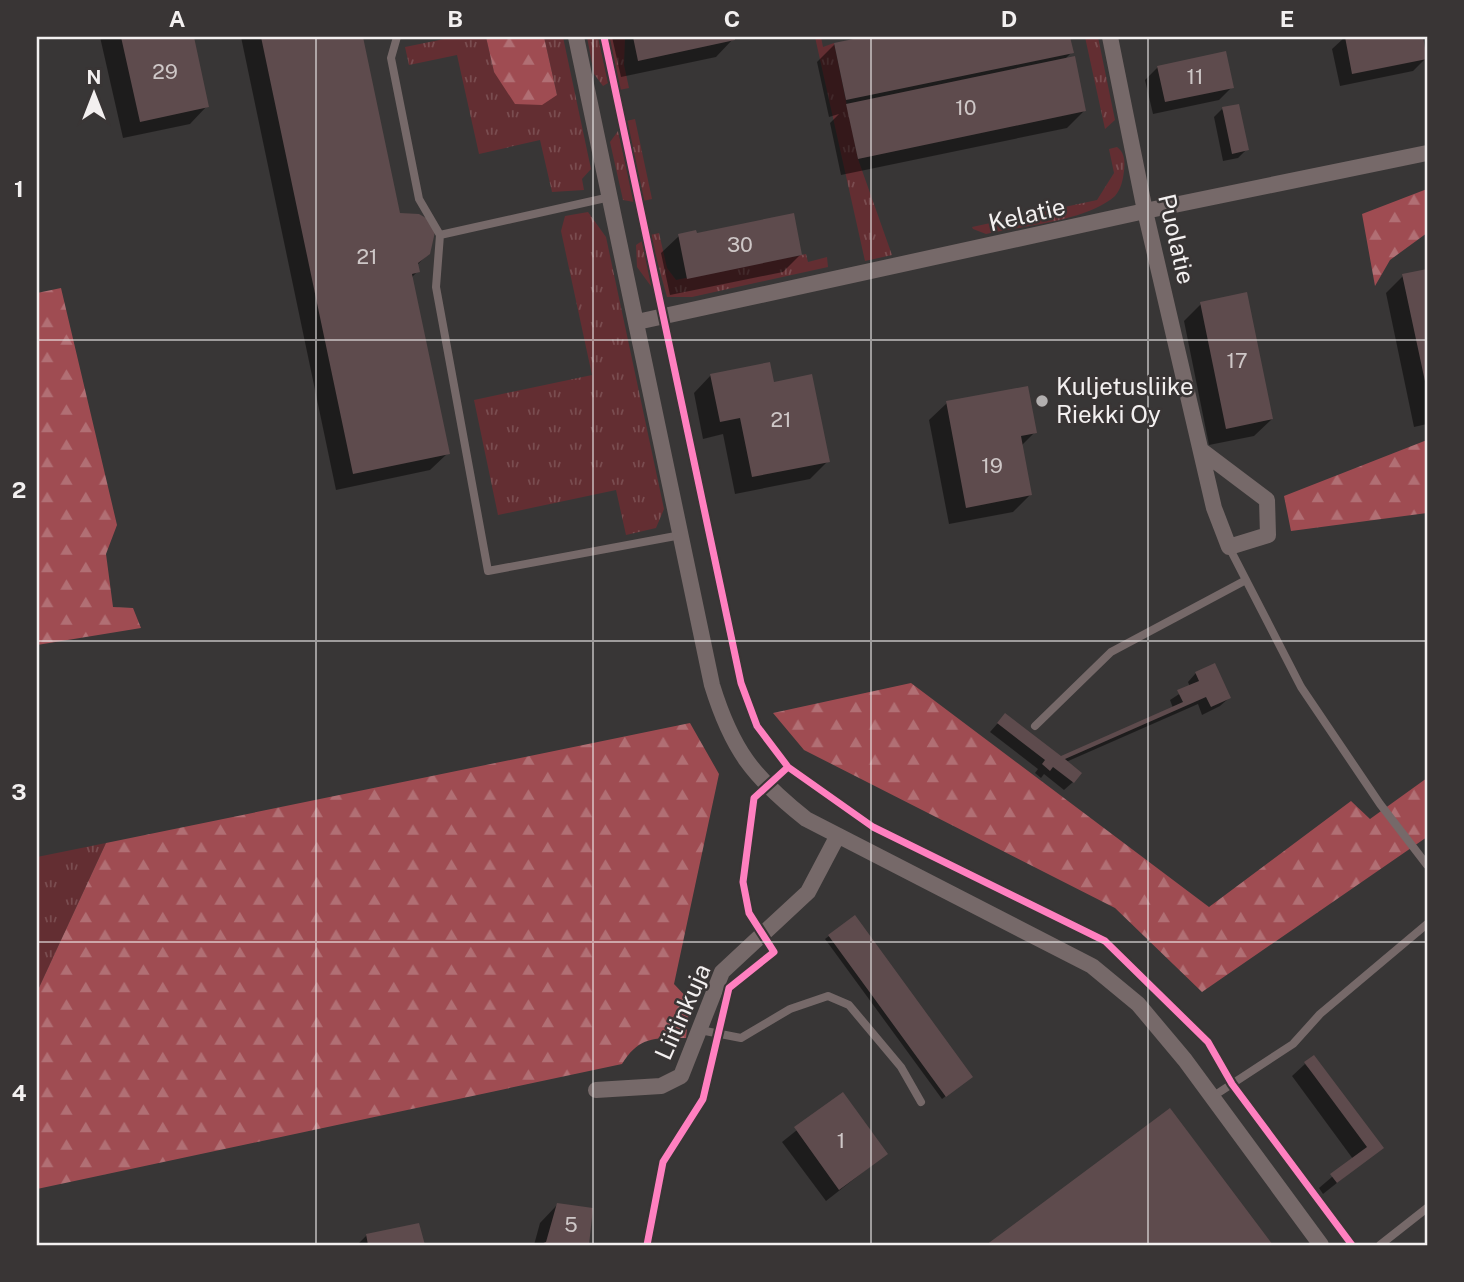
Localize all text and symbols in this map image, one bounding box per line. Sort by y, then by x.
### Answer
text: A [169,5,186,32]
text: B [447,5,463,32]
text: C [724,5,740,32]
text: D [1001,5,1017,32]
text: E [1280,5,1294,32]
house number: 29 [152,59,178,84]
north arrow [60,60,130,130]
house number: 11 [1186,64,1204,89]
text: N [87,66,101,88]
house number: 10 [955,95,977,120]
text: 1 [14,175,24,202]
street label: Puolatie [1153,191,1201,286]
street label: Kelatie [986,192,1068,236]
house number: 30 [727,232,753,257]
house number: 21 [356,244,378,269]
house number: 17 [1226,348,1248,373]
place label: Kuljetusliike Riekki Oy [1056,372,1194,428]
marker: Kuljetusliike Riekki Oy [1034,393,1050,409]
house number: 21 [770,407,792,432]
house number: 19 [981,453,1003,478]
text: 2 [12,476,26,503]
text: 3 [11,778,27,805]
street label: Liitinkuja [649,959,716,1064]
text: 4 [11,1079,27,1106]
house number: 1 [837,1128,845,1153]
house number: 5 [564,1212,578,1237]

